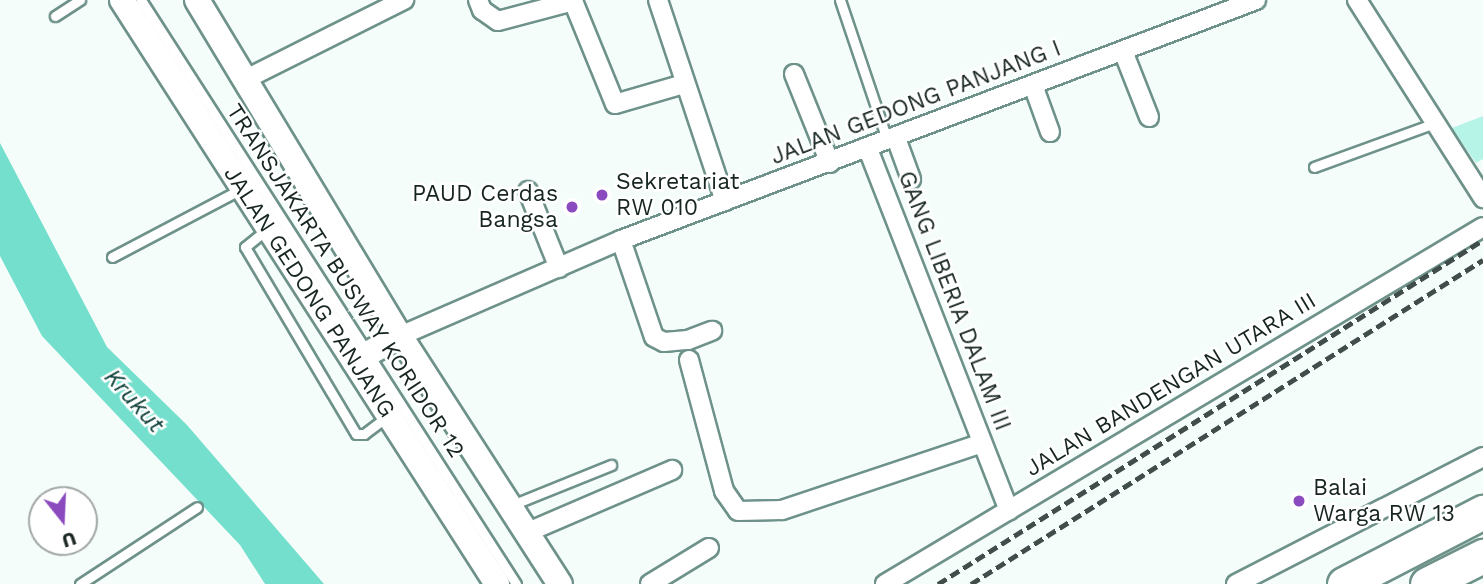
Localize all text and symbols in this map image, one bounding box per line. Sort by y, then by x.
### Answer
street label: JALAN GEDONG PANJANG I [767,35,1065,171]
street label: TRANSJAKARTA BUSWAY KORIDOR 12 [219,98,471,464]
street label: JALAN GEDONG PANJANG [217,161,401,423]
street label: GANG LIBERIA DALAM III [892,167,1016,435]
place label: Sekretariat RW 010 [616,168,739,222]
place label: PAUD Cerdas Bangsa [412,180,558,234]
marker: Sekretariat RW 010 [594,187,610,203]
marker: PAUD Cerdas Bangsa [564,199,580,215]
street label: JALAN BANDENGAN UTARA III [1020,287,1322,483]
water label: Krukut [98,363,170,439]
place label: Balai Warga RW 13 [1313,474,1457,528]
north arrow [28,486,98,556]
marker: Balai Warga RW 13 [1291,493,1307,509]
text: U [59,527,79,553]

